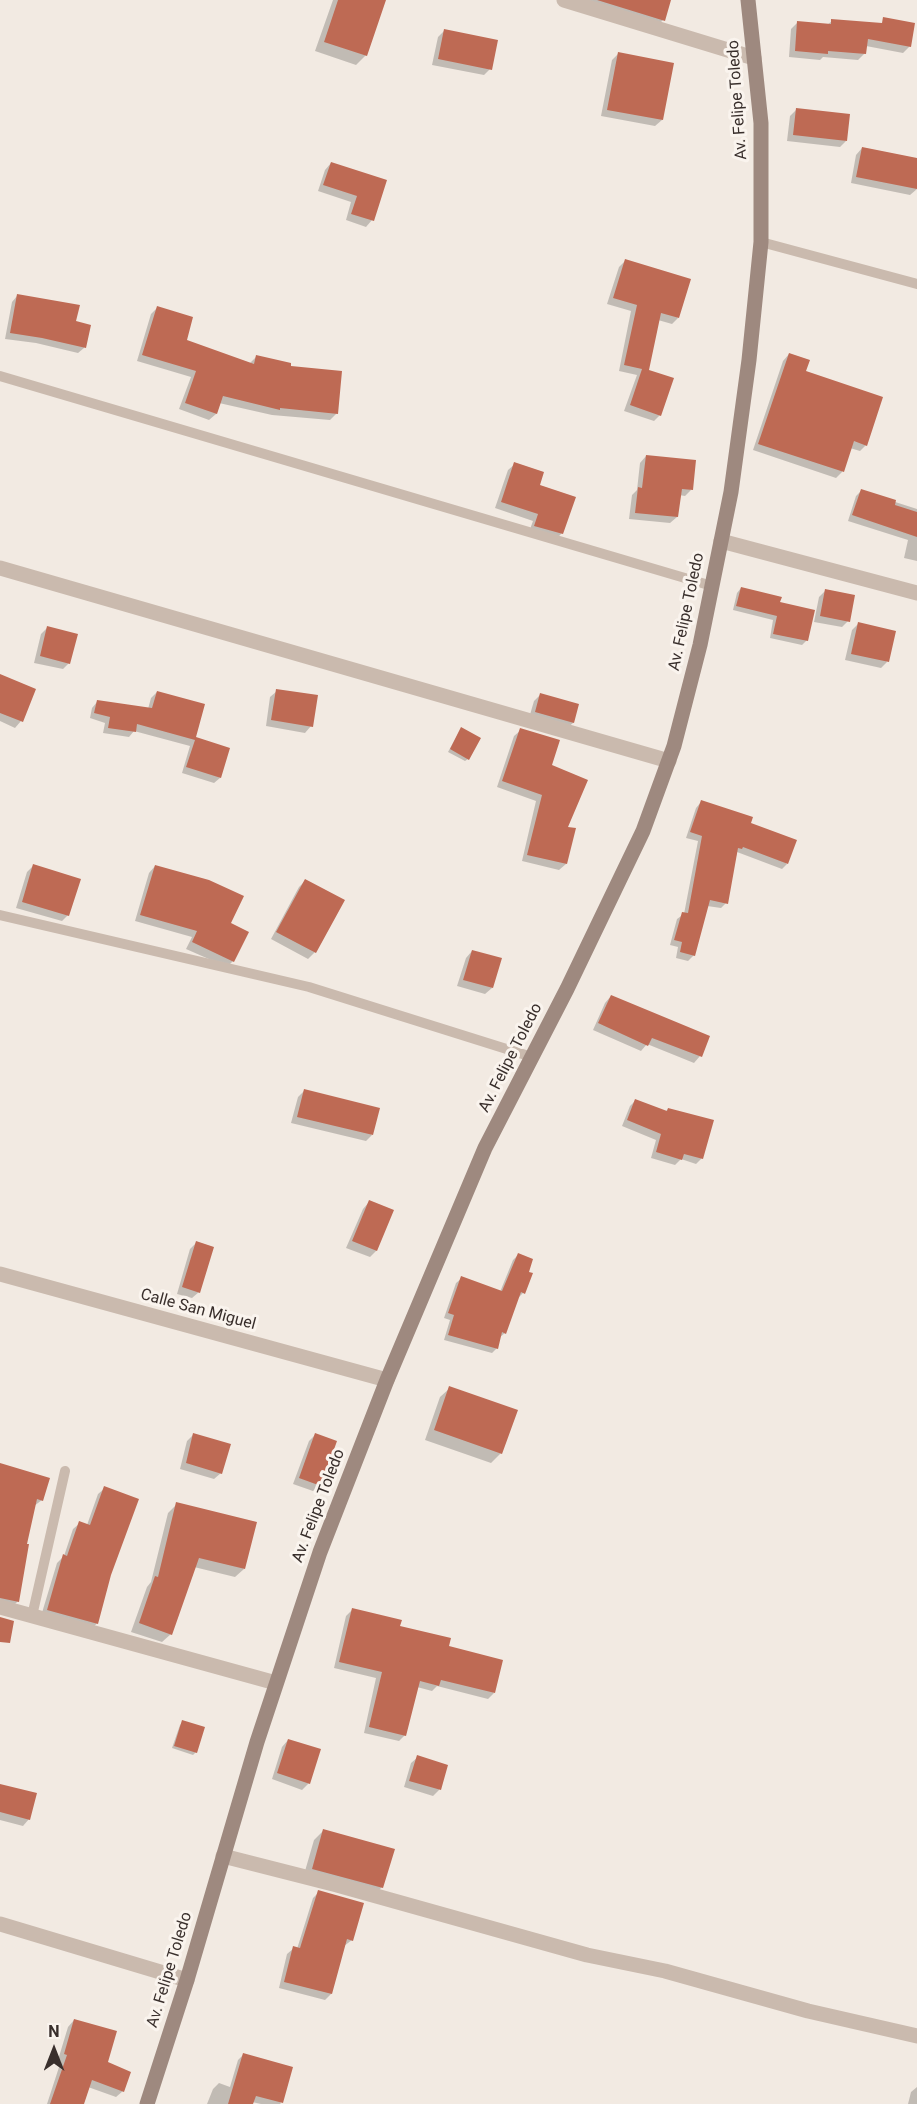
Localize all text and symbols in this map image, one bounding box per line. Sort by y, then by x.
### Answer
street label: Av. Felipe Toledo [724,39,752,161]
street label: Av. Felipe Toledo [665,551,709,673]
street label: Av. Felipe Toledo [475,1000,547,1116]
street label: Calle San Miguel [138,1285,258,1335]
street label: Av. Felipe Toledo [289,1447,349,1565]
street label: Av. Felipe Toledo [143,1910,197,2030]
north arrow [24,2020,84,2080]
text: N [48,2022,60,2041]

